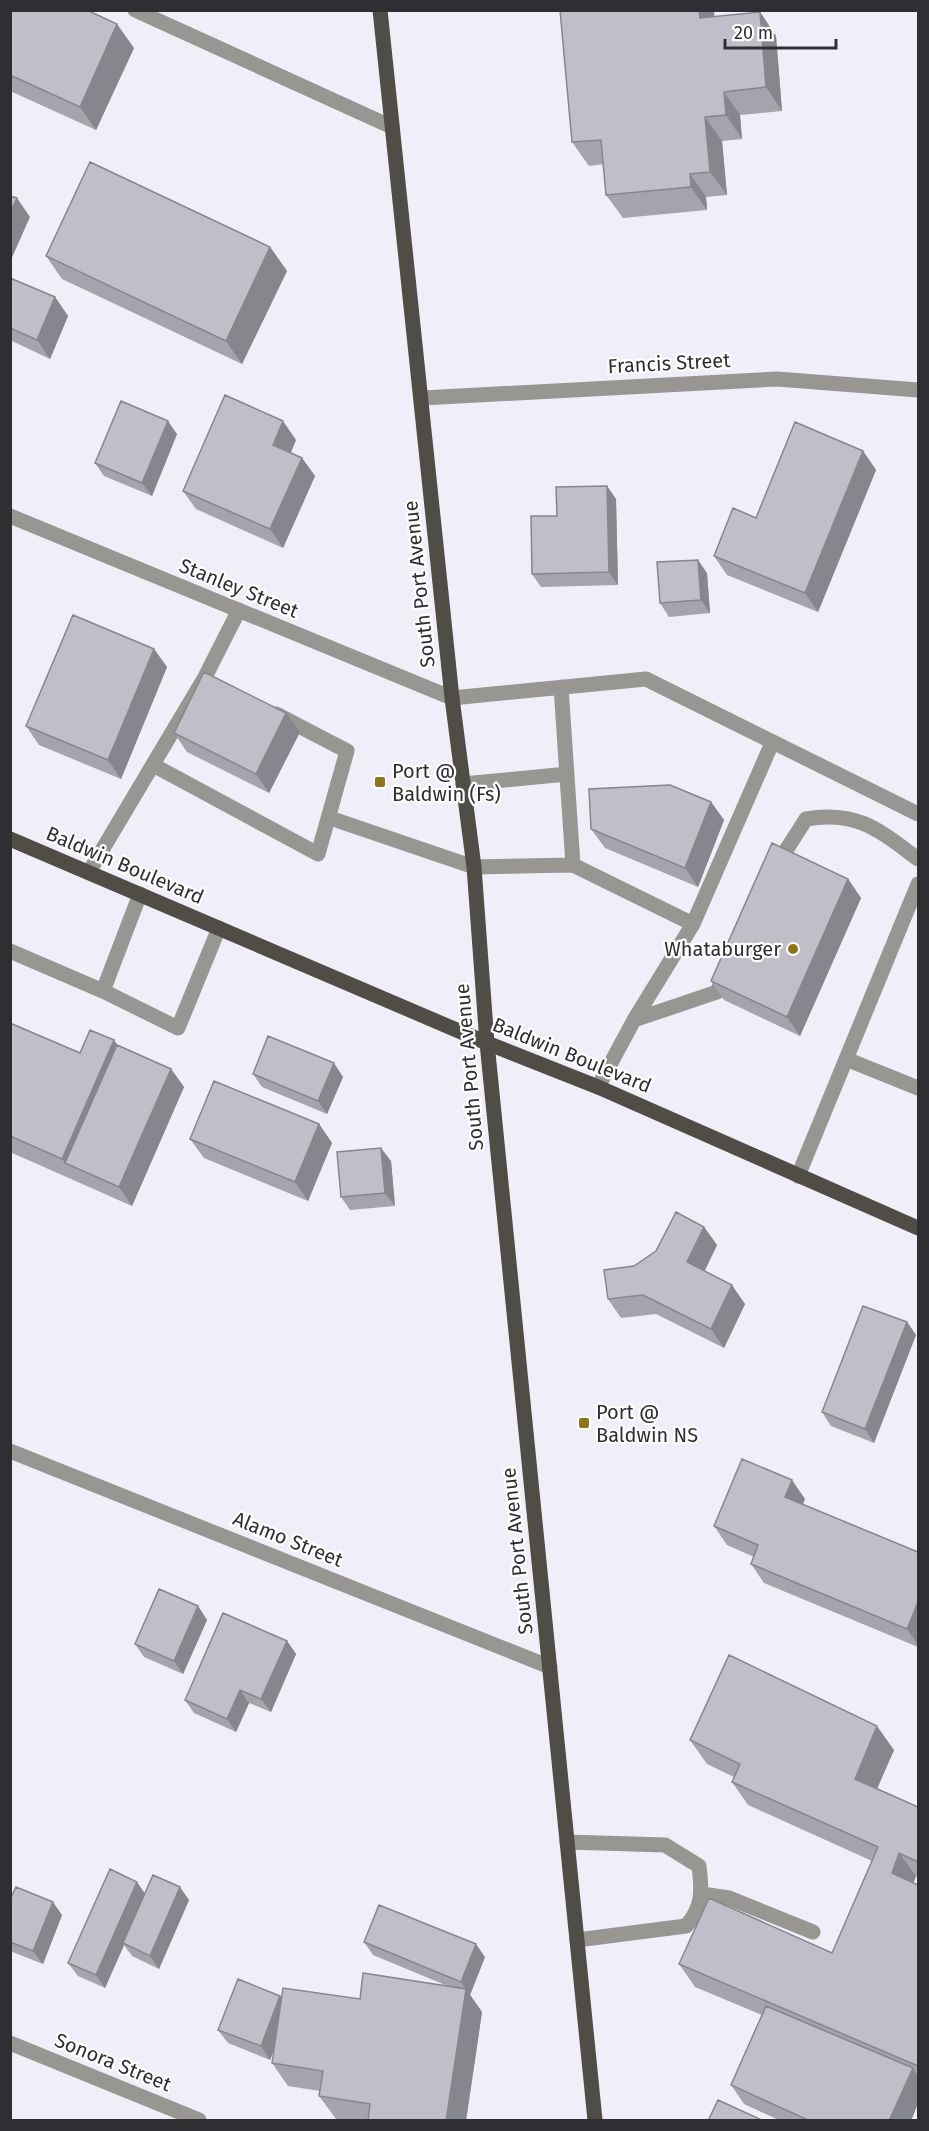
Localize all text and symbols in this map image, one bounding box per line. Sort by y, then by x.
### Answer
scale bar [725,12,836,50]
text: 20 m [734,22,773,44]
street label: Francis Street [607,348,732,378]
street label: South Port Avenue [398,499,440,669]
street label: Stanley Street [176,553,303,623]
place label: Port @ Baldwin (Fs) [392,759,501,806]
marker: Port @ Baldwin (Fs) [373,775,387,789]
street label: Baldwin Boulevard [42,821,208,909]
place label: Whataburger [664,937,781,961]
marker: Whataburger [786,942,800,956]
street label: South Port Avenue [450,982,488,1152]
street label: Baldwin Boulevard [489,1012,655,1098]
place label: Port @ Baldwin NS [596,1400,698,1447]
marker: Port @ Baldwin NS [577,1416,591,1430]
street label: South Port Avenue [496,1466,538,1636]
street label: Alamo Street [230,1506,347,1572]
street label: Sonora Street [51,2028,175,2097]

